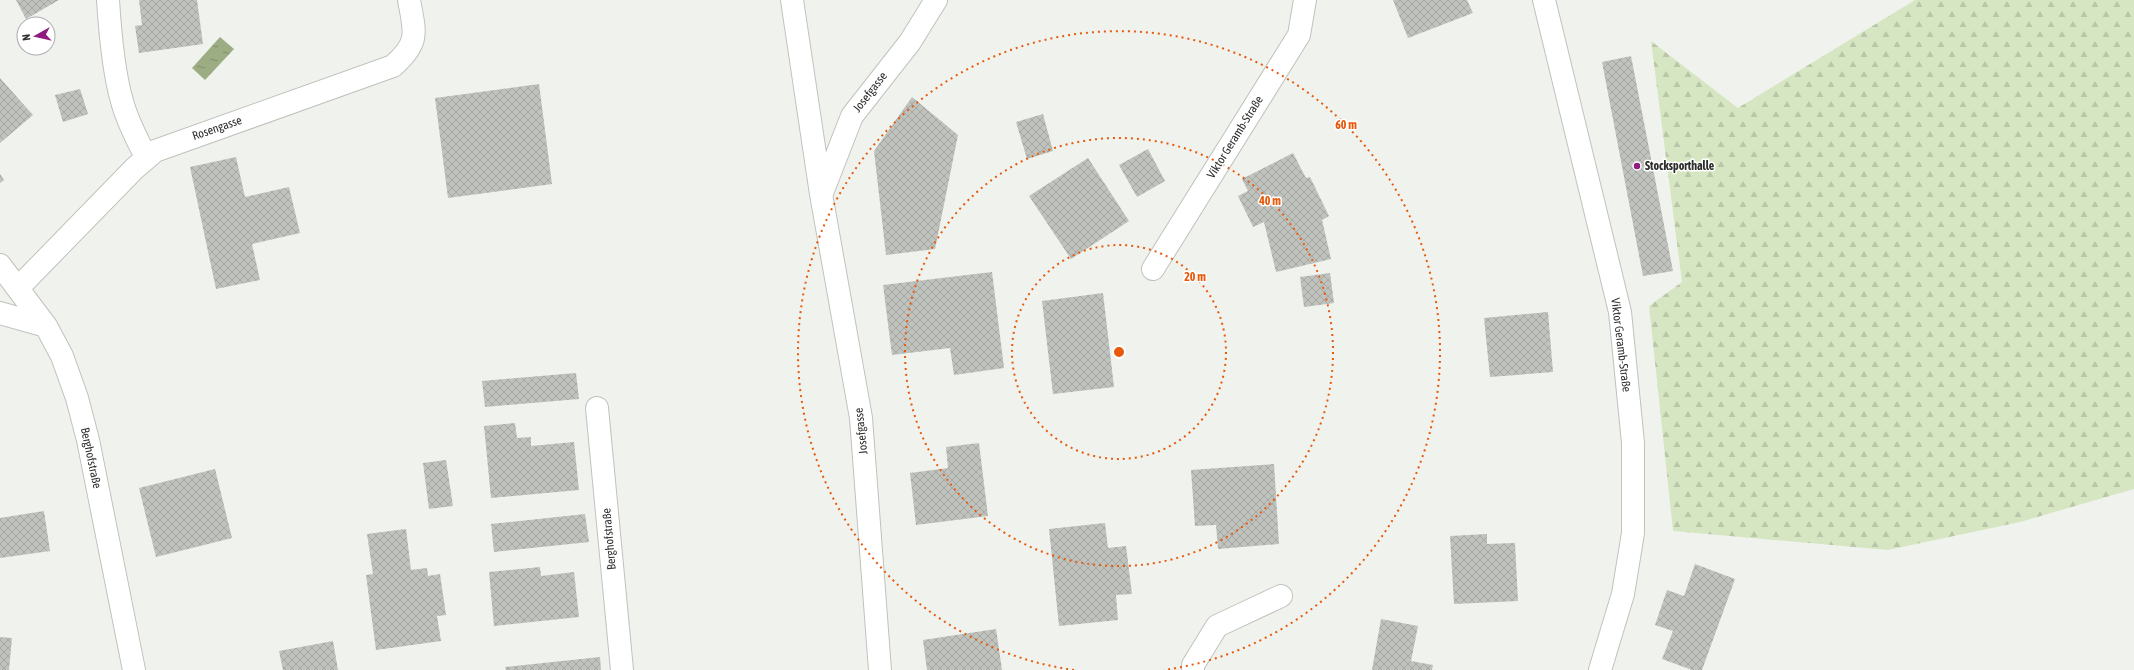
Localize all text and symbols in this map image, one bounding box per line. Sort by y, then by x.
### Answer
north arrow [16,16,56,56]
text: N [20,33,32,41]
street label: Josefgasse [850,69,890,115]
street label: Viktor Geramb-Straße [1204,93,1266,181]
street label: Rosengasse [190,113,244,143]
text: 60 m [1335,118,1357,132]
place label: Stocksporthalle [1645,159,1715,173]
marker: Stocksporthalle [1632,161,1642,171]
text: 40 m [1258,194,1281,208]
text: 20 m [1184,270,1206,284]
street label: Viktor Geramb-Straße [1608,297,1634,393]
centre of rings [1112,345,1126,359]
street label: Josefgasse [852,407,870,455]
street label: Berghofstraße [78,426,104,490]
street label: Berghofstraße [599,508,619,570]

